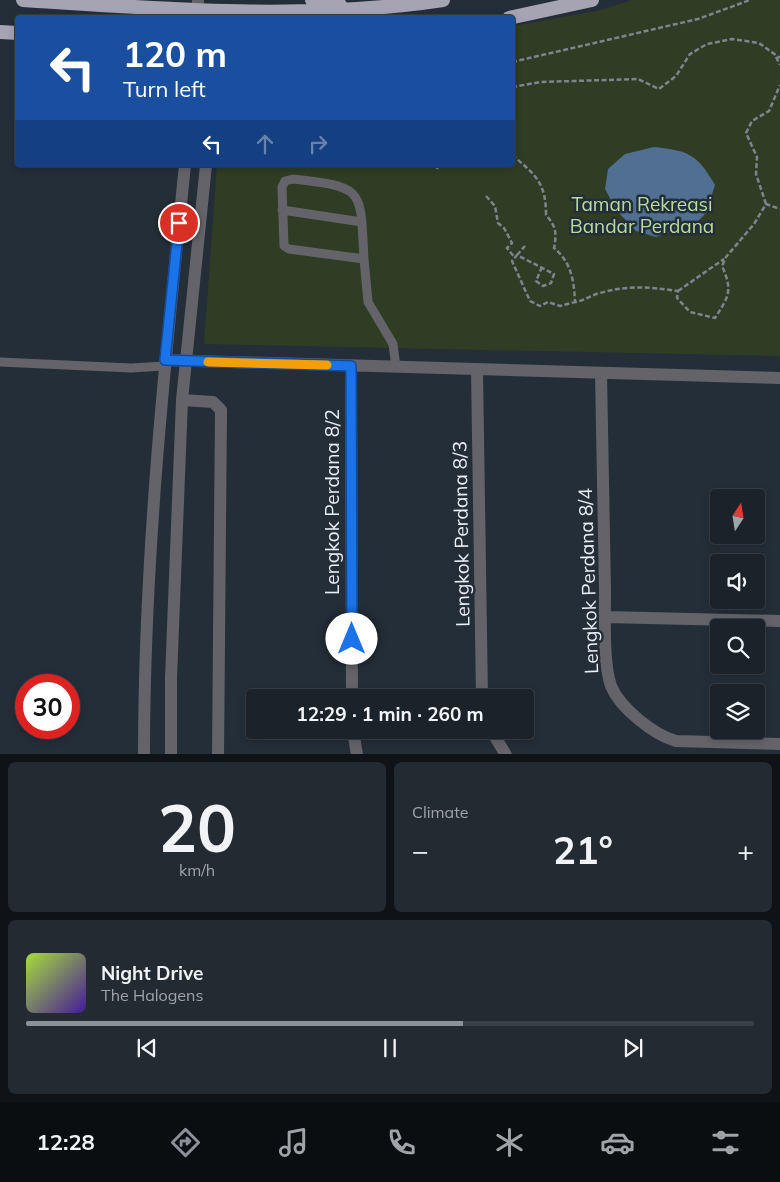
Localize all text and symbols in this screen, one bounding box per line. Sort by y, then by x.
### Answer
text: 120 m [123,32,227,76]
icon: left [40,35,105,100]
text: Turn left [123,75,206,103]
icon: left [198,130,226,158]
icon: ahead [251,130,279,158]
icon: right [304,130,332,158]
park label: Taman Rekreasi Bandar Perdana [570,192,714,238]
pin [158,202,200,244]
icon: arrive [165,209,193,237]
street label: Lengkok Perdana 8/2 [320,409,344,595]
street label: Lengkok Perdana 8/3 [447,441,475,627]
street label: Lengkok Perdana 8/4 [573,488,603,674]
north arrow [710,489,765,544]
map controls [710,489,765,739]
button: sound [710,554,765,609]
position arrow [325,612,377,664]
button: search [710,619,765,674]
speed limit sign: 30 [15,674,80,739]
button: layers [710,684,765,739]
text: 12:29 · 1 min · 260 m [296,702,484,726]
text: 20 [158,787,236,868]
text: Climate [412,802,468,822]
text: 21° [553,826,613,874]
text: − [412,833,429,868]
text: + [737,833,754,868]
text: km/h [179,860,215,880]
text: Night Drive [101,961,203,985]
text: The Halogens [101,985,203,1005]
icon: previous [133,1034,161,1062]
icon: pause [376,1034,404,1062]
icon: next [619,1034,647,1062]
icon: directions [168,1125,203,1160]
icon: music [276,1125,311,1160]
icon: phone [384,1125,419,1160]
icon: climate [492,1125,527,1160]
icon: car [600,1125,635,1160]
icon: filters [708,1125,743,1160]
text: 12:28 [37,1128,95,1156]

